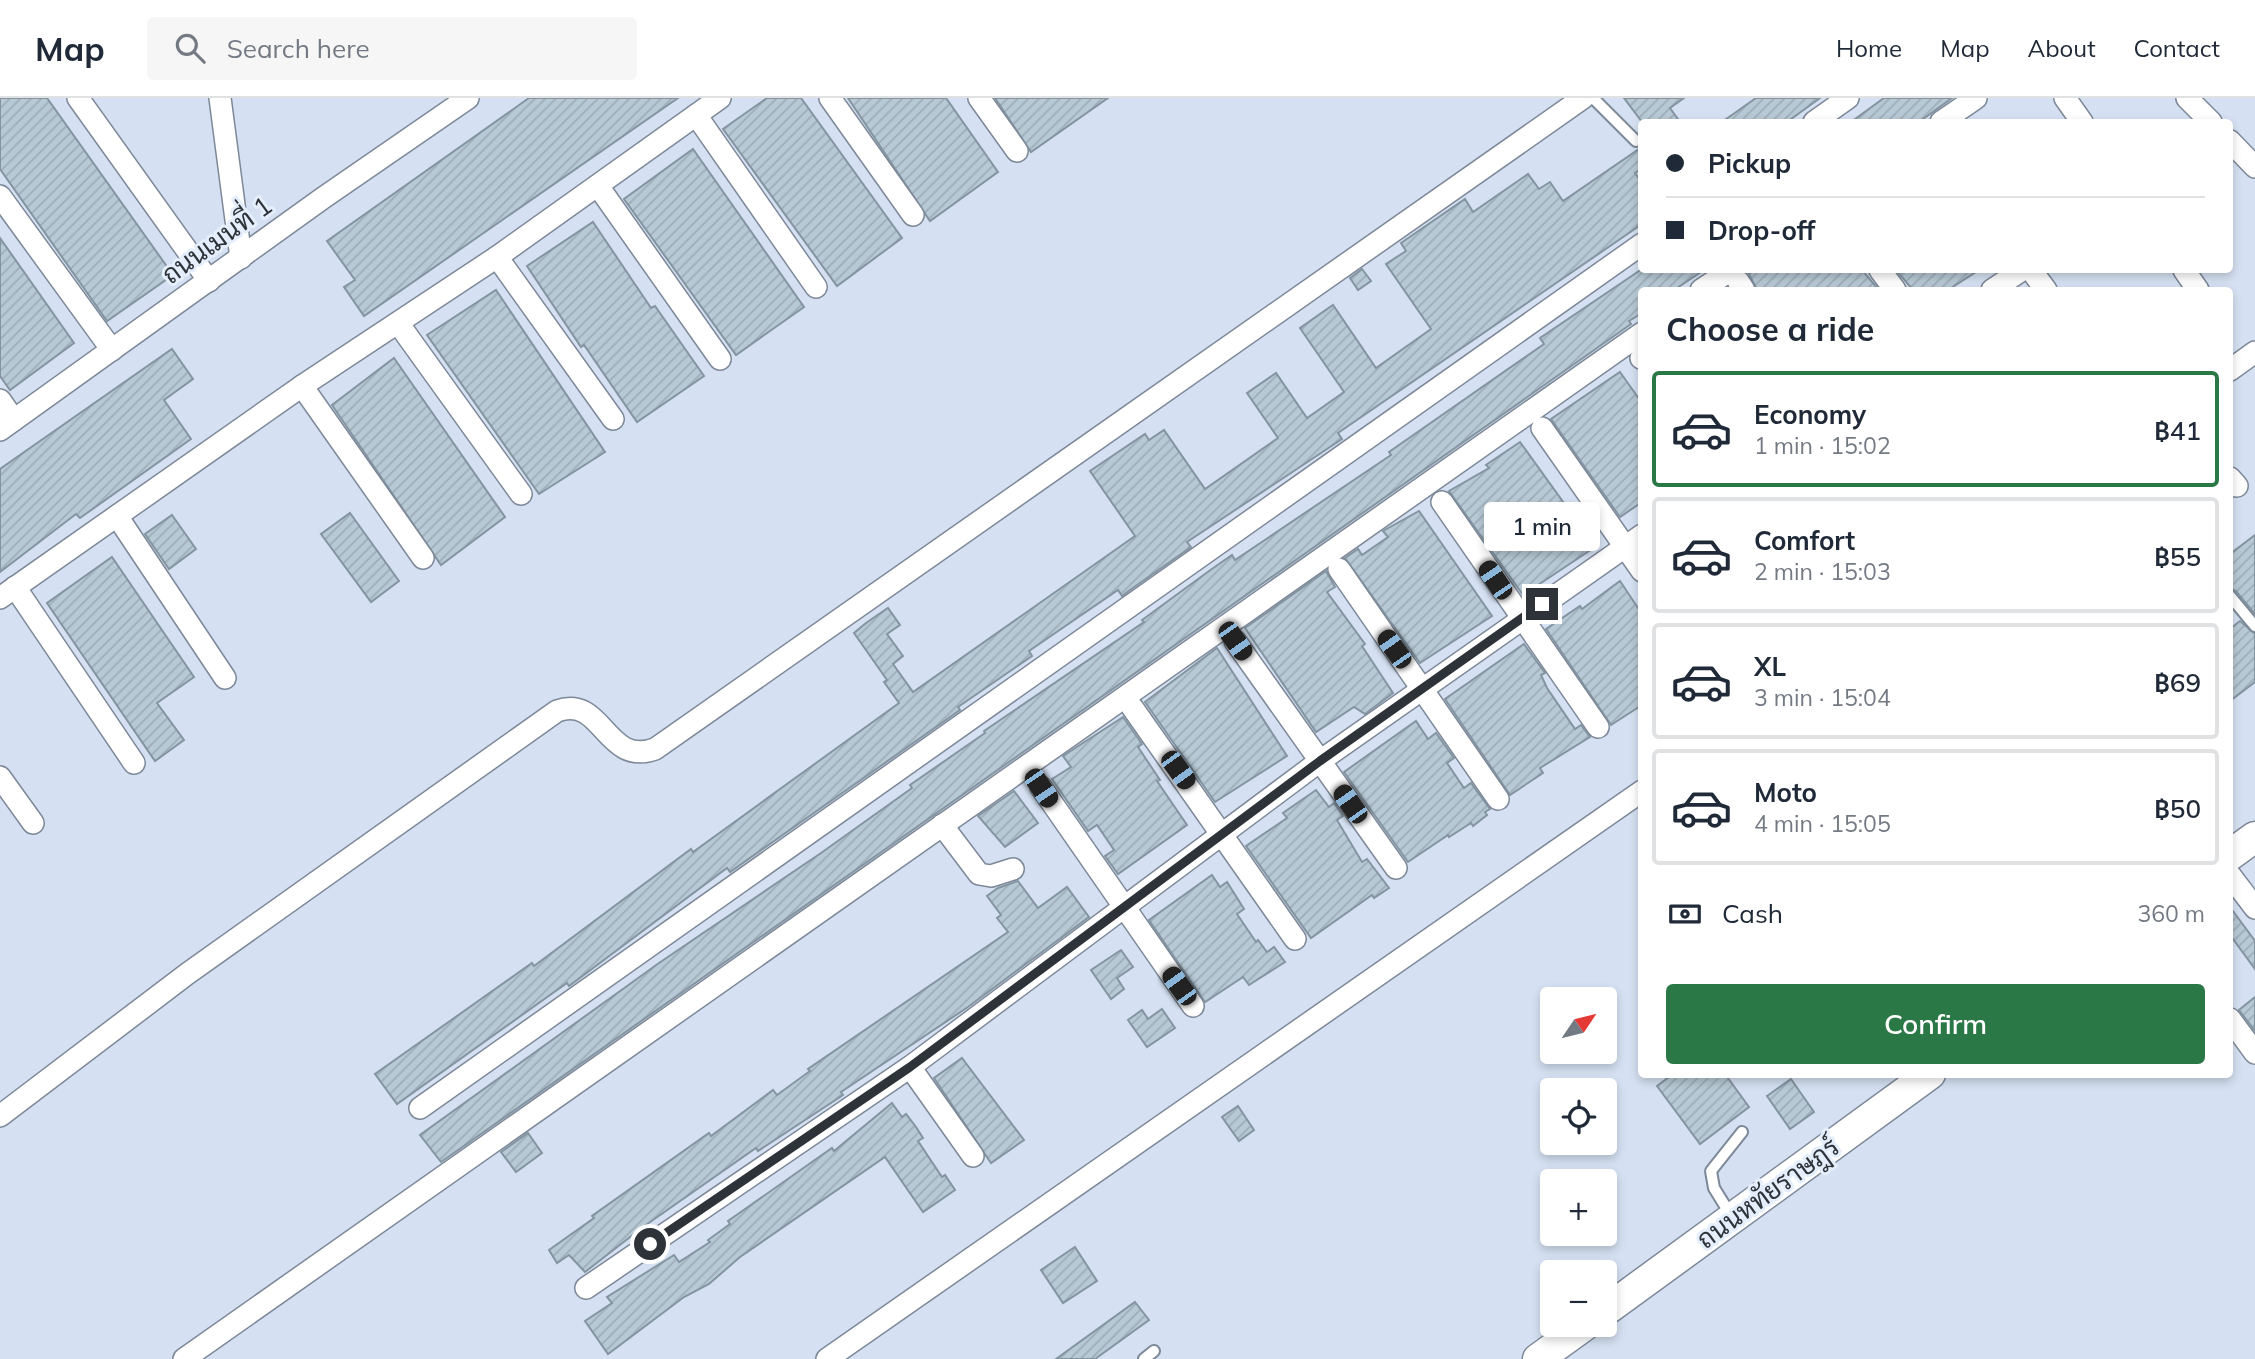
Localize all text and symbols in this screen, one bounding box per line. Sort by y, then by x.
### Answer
search box [147,17,637,80]
text: Map [35,28,105,69]
icon: search [171,29,209,67]
text: Search here [227,32,370,65]
text: Home [1836,33,1902,63]
text: Map [1940,33,1990,63]
text: About [2028,33,2096,63]
text: Contact [2134,33,2220,63]
text: Pickup [1708,147,1791,180]
street label: ถนนเมนที่ 1 [152,184,278,291]
text: Drop-off [1708,214,1815,247]
text: Choose a ride [1666,309,1874,349]
icon: car [1670,398,1733,461]
text: Economy [1754,398,1866,431]
text: ฿41 [2154,414,2201,447]
text: 1 min · 15:02 [1754,431,1891,460]
callout: 1 min [1484,503,1600,552]
text: 1 min [1512,512,1572,541]
icon: car [1670,524,1733,587]
text: Comfort [1754,524,1855,557]
text: ฿55 [2154,540,2201,573]
car [1475,557,1516,603]
text: 2 min · 15:03 [1754,557,1891,586]
route end [1526,588,1558,620]
car [1215,618,1256,664]
car [1374,626,1415,672]
icon: car [1670,650,1733,713]
text: XL [1754,650,1786,683]
text: ฿69 [2154,666,2201,699]
text: 3 min · 15:04 [1754,683,1891,712]
car [1158,747,1199,793]
car [1021,765,1062,811]
icon: car [1670,776,1733,839]
text: Moto [1754,776,1817,809]
car [1330,781,1371,827]
text: ฿50 [2154,792,2201,825]
text: 4 min · 15:05 [1754,809,1891,838]
icon: cash [1666,895,1704,933]
text: Cash [1722,897,1783,930]
text: 360 m [2137,899,2205,928]
car [1159,963,1200,1009]
button: Confirm [1666,984,2205,1064]
north arrow [1540,987,1617,1064]
map controls [1540,987,1617,1337]
button: locate [1540,1078,1617,1155]
street label: ถนนหทัยราษฎร์ [1690,1130,1847,1257]
button: + [1540,1169,1617,1246]
route start [634,1228,666,1260]
button: − [1540,1260,1617,1337]

